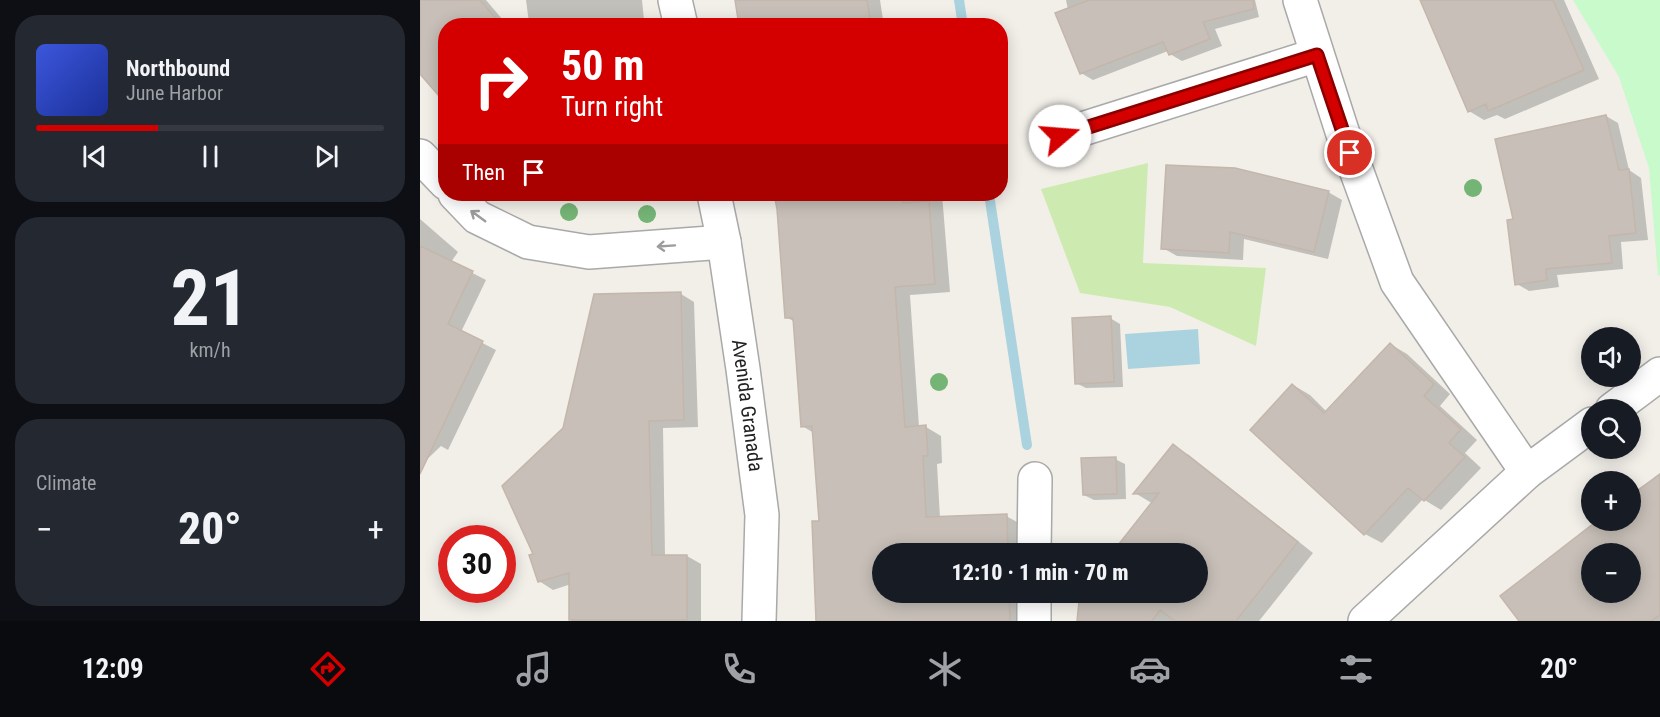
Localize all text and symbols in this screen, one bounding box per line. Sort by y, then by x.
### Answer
text: 50 m [561,41,644,90]
icon: right [462,42,540,120]
text: Northbound [126,56,230,81]
text: June Harbor [126,81,223,105]
text: Turn right [561,91,663,123]
position arrow [1028,104,1092,168]
pin [1324,127,1375,178]
icon: arrive [1333,136,1366,169]
icon: previous [78,140,111,173]
icon: pause [194,140,227,173]
icon: next [310,140,343,173]
icon: arrive [517,156,550,189]
text: Then [462,160,505,185]
one-way arrow [471,210,487,222]
one-way arrow [656,241,676,252]
text: 21 [171,253,249,344]
map controls [1581,327,1641,603]
button: sound [1581,327,1641,387]
text: km/h [189,338,231,362]
street label: Avenida Granada [727,338,768,473]
button: search [1581,399,1641,459]
text: Climate [36,471,96,495]
button: + [1581,471,1641,531]
text: 20° [178,502,242,555]
text: − [36,510,53,549]
text: + [368,510,384,549]
speed limit sign: 30 [438,525,516,603]
button: − [1581,543,1641,603]
text: 12:10 · 1 min · 70 m [952,560,1128,585]
icon: directions [307,648,349,690]
icon: music [513,648,555,690]
icon: phone [718,648,760,690]
icon: climate [924,648,966,690]
icon: car [1129,648,1171,690]
icon: filters [1335,648,1377,690]
text: 12:09 [82,653,144,685]
text: 20° [1540,653,1578,685]

